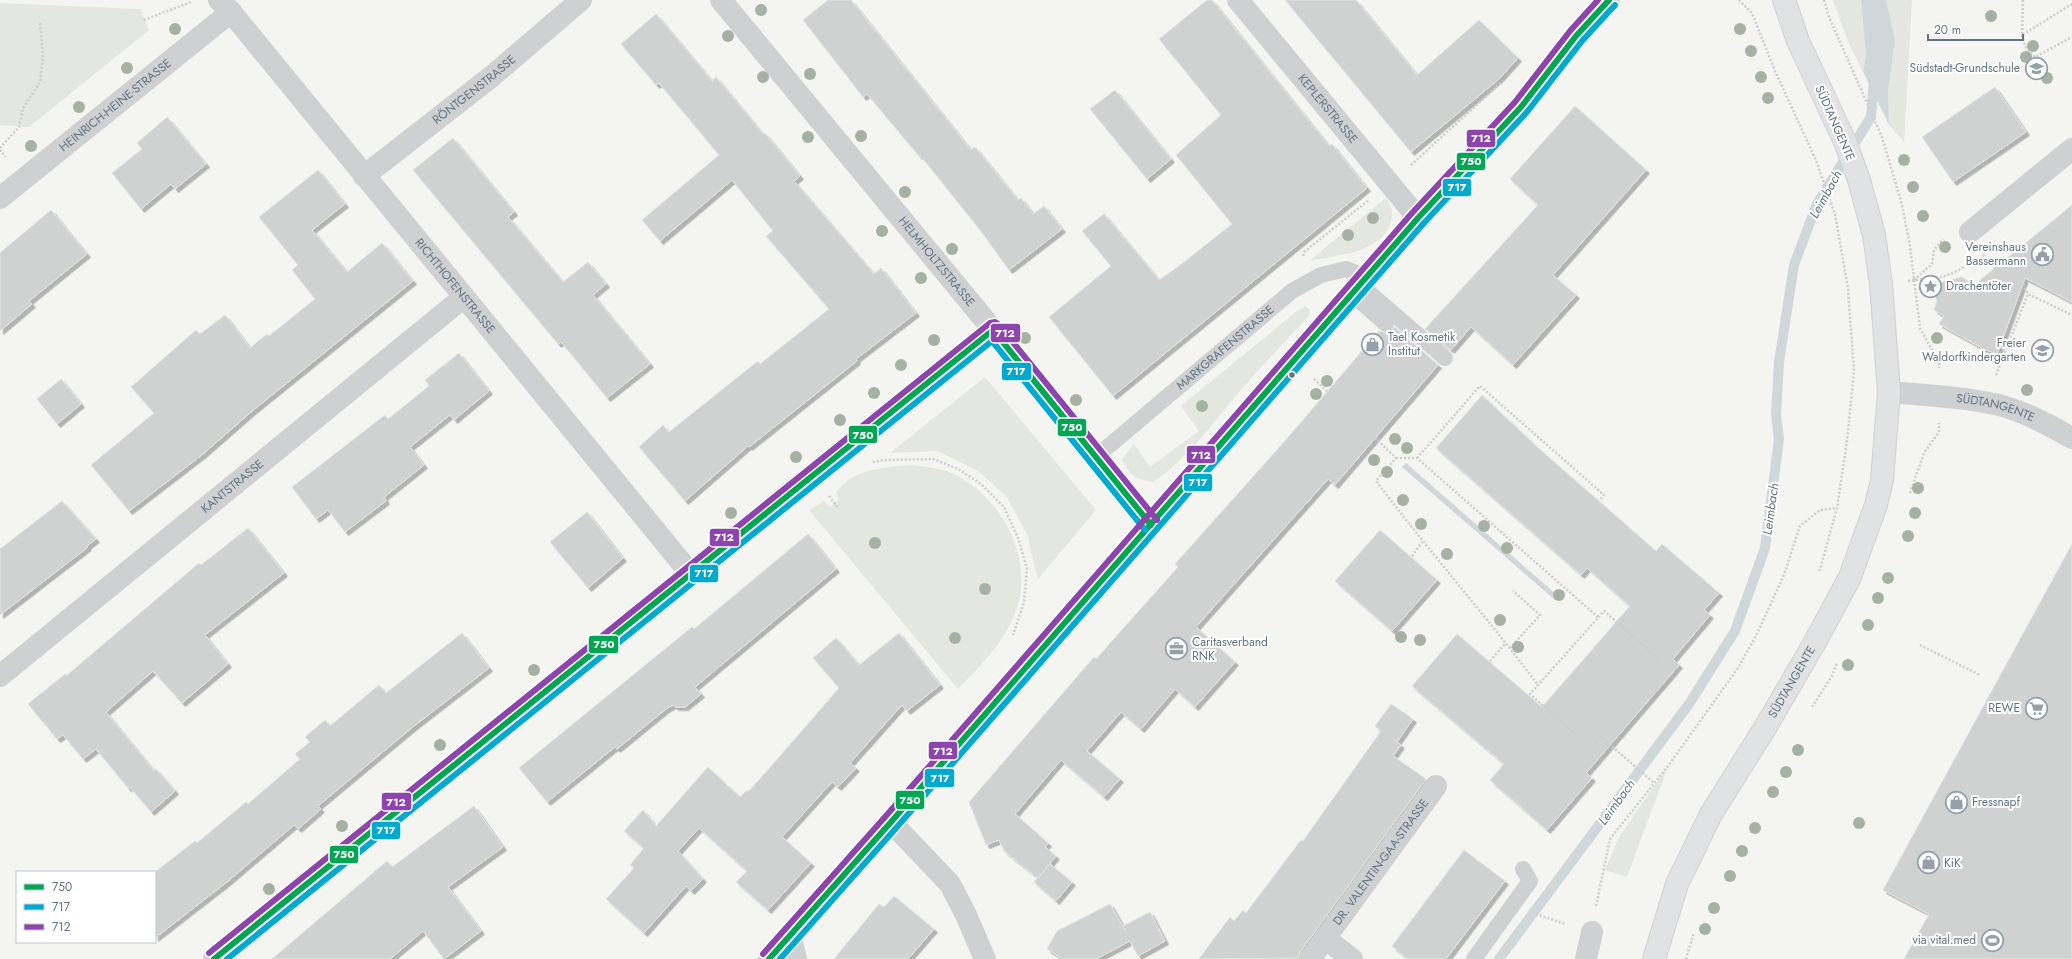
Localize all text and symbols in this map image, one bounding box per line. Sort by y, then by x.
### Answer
scale bar [1928,16,2023,42]
text: 20 m [1934,21,1961,39]
street label: RÖNTGENSTRASSE [429,51,520,128]
street label: HEINRICH-HEINE-STRASSE [55,54,175,156]
school or university icon: Südstadt-Grundschule [2023,55,2049,81]
place label: Südstadt-Grundschule [1910,59,2020,77]
street label: KEPLERSTRASSE [1294,70,1362,147]
street label: SÜDTANGENTE [1810,82,1860,164]
line badge: 712 [1466,129,1496,148]
text: 712 [1471,130,1491,146]
line badge: 750 [1456,152,1486,171]
text: 750 [1460,153,1482,169]
water label: Leimbach [1804,166,1847,222]
line badge: 717 [1442,178,1472,197]
text: 717 [1448,179,1467,195]
street label: HELMHOLTZSTRASSE [894,213,979,311]
street label: RICHTHOFENSTRASSE [411,234,500,338]
place label: Vereinshaus Bassermann [1965,238,2026,270]
public building icon: Vereinshaus Bassermann [2029,241,2055,267]
place icon: Drachentöter [1918,273,1944,299]
place label: Drachentöter [1946,277,2012,295]
street label: MARKGRAFENSTRASSE [1172,301,1278,394]
line badge: 712 [990,323,1021,343]
text: 712 [995,325,1015,341]
place label: Tael Kosmetik Institut [1388,328,1456,360]
shop icon: Tael Kosmetik Institut [1359,331,1385,357]
place label: Freier Waldorfkindergarten [1922,334,2027,366]
school or university icon: Freier Waldorfkindergarten [2029,337,2055,363]
line badge: 717 [1001,362,1032,381]
text: 717 [1007,363,1026,379]
unlabelled marker [1287,370,1297,380]
street label: SÜDTANGENTE [1955,389,2038,426]
line badge: 750 [1057,418,1087,437]
text: 750 [1061,419,1083,435]
line badge: 750 [848,425,878,444]
text: 750 [852,427,874,443]
line badge: 712 [1186,445,1216,464]
text: 712 [1191,447,1211,463]
street label: KANTSTRASSE [197,455,268,517]
line badge: 717 [1183,473,1213,492]
text: 717 [1189,474,1208,490]
water label: Leimbach [1757,481,1784,536]
line badge: 712 [709,528,740,547]
text: 712 [714,529,734,545]
line badge: 717 [689,564,719,583]
text: 717 [695,565,714,581]
place label: Caritasverband RNK [1192,633,1268,665]
line badge: 750 [588,635,619,654]
text: 750 [593,636,615,652]
office icon: Caritasverband RNK [1163,636,1189,662]
street label: SÜDTANGENTE [1764,642,1820,722]
supermarket icon: REWE [2023,695,2049,721]
place label: REWE [1988,699,2020,717]
line badge: 712 [928,741,958,760]
text: 712 [933,743,953,759]
line badge: 717 [924,768,955,788]
text: 717 [931,770,950,786]
water label: Leimbach [1593,775,1640,829]
shop icon: Fressnapf [1943,789,1969,815]
line badge: 750 [895,790,925,810]
line badge: 712 [381,792,412,811]
text: 750 [899,792,921,808]
place label: Fressnapf [1972,793,2020,811]
text: 712 [386,794,406,810]
street label: DR. VALENTIN-GAA-STRASSE [1328,795,1433,929]
line badge: 717 [371,821,401,840]
text: 717 [377,822,396,838]
line badge: 750 [329,845,359,864]
text: 750 [333,846,355,862]
shop icon: KiK [1916,850,1942,876]
place label: KiK [1944,854,1961,872]
legend [16,871,156,943]
text: 750 [52,878,72,896]
text: 717 [52,898,71,916]
text: 712 [52,918,71,936]
sports icon: via vital.med [1979,927,2005,953]
place label: via vital.med [1912,931,1976,949]

